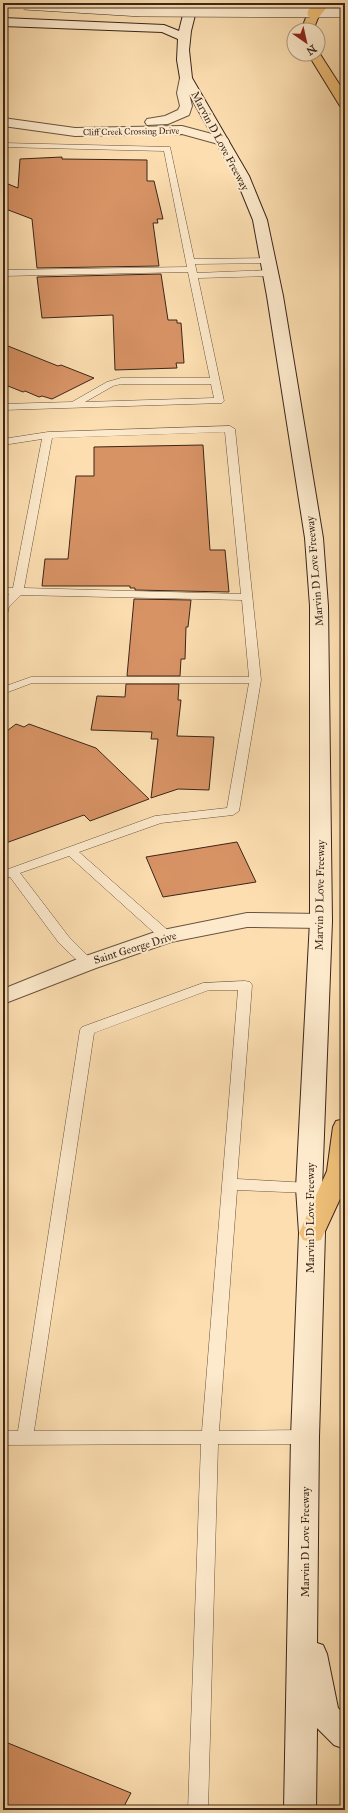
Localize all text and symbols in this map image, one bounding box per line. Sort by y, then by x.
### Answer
north arrow [286,22,326,62]
text: N [303,42,319,58]
street label: Marvin D Love Freeway [188,89,252,194]
street label: Cliff Creek Crossing Drive [83,125,180,138]
street label: Marvin D Love Freeway [304,514,326,627]
street label: Marvin D Love Freeway [313,839,327,950]
street label: Saint George Drive [92,929,178,967]
street label: Marvin D Love Freeway [304,1162,317,1273]
street label: Marvin D Love Freeway [299,1486,312,1597]

